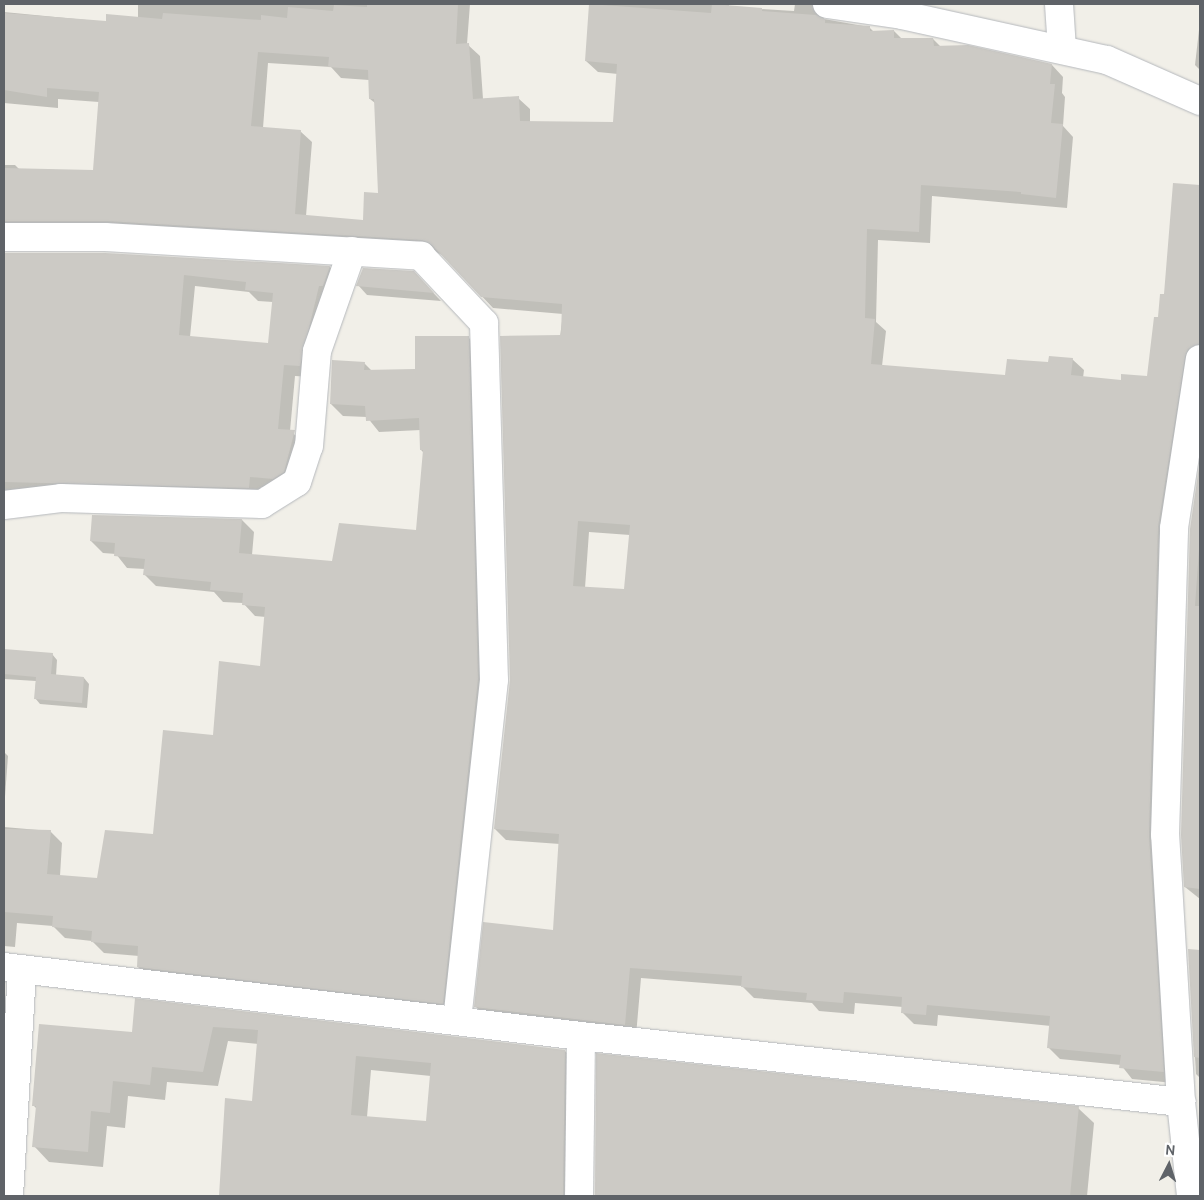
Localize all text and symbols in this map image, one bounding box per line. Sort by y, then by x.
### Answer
north arrow [1144,1140,1194,1190]
text: N [1165,1141,1176,1159]

